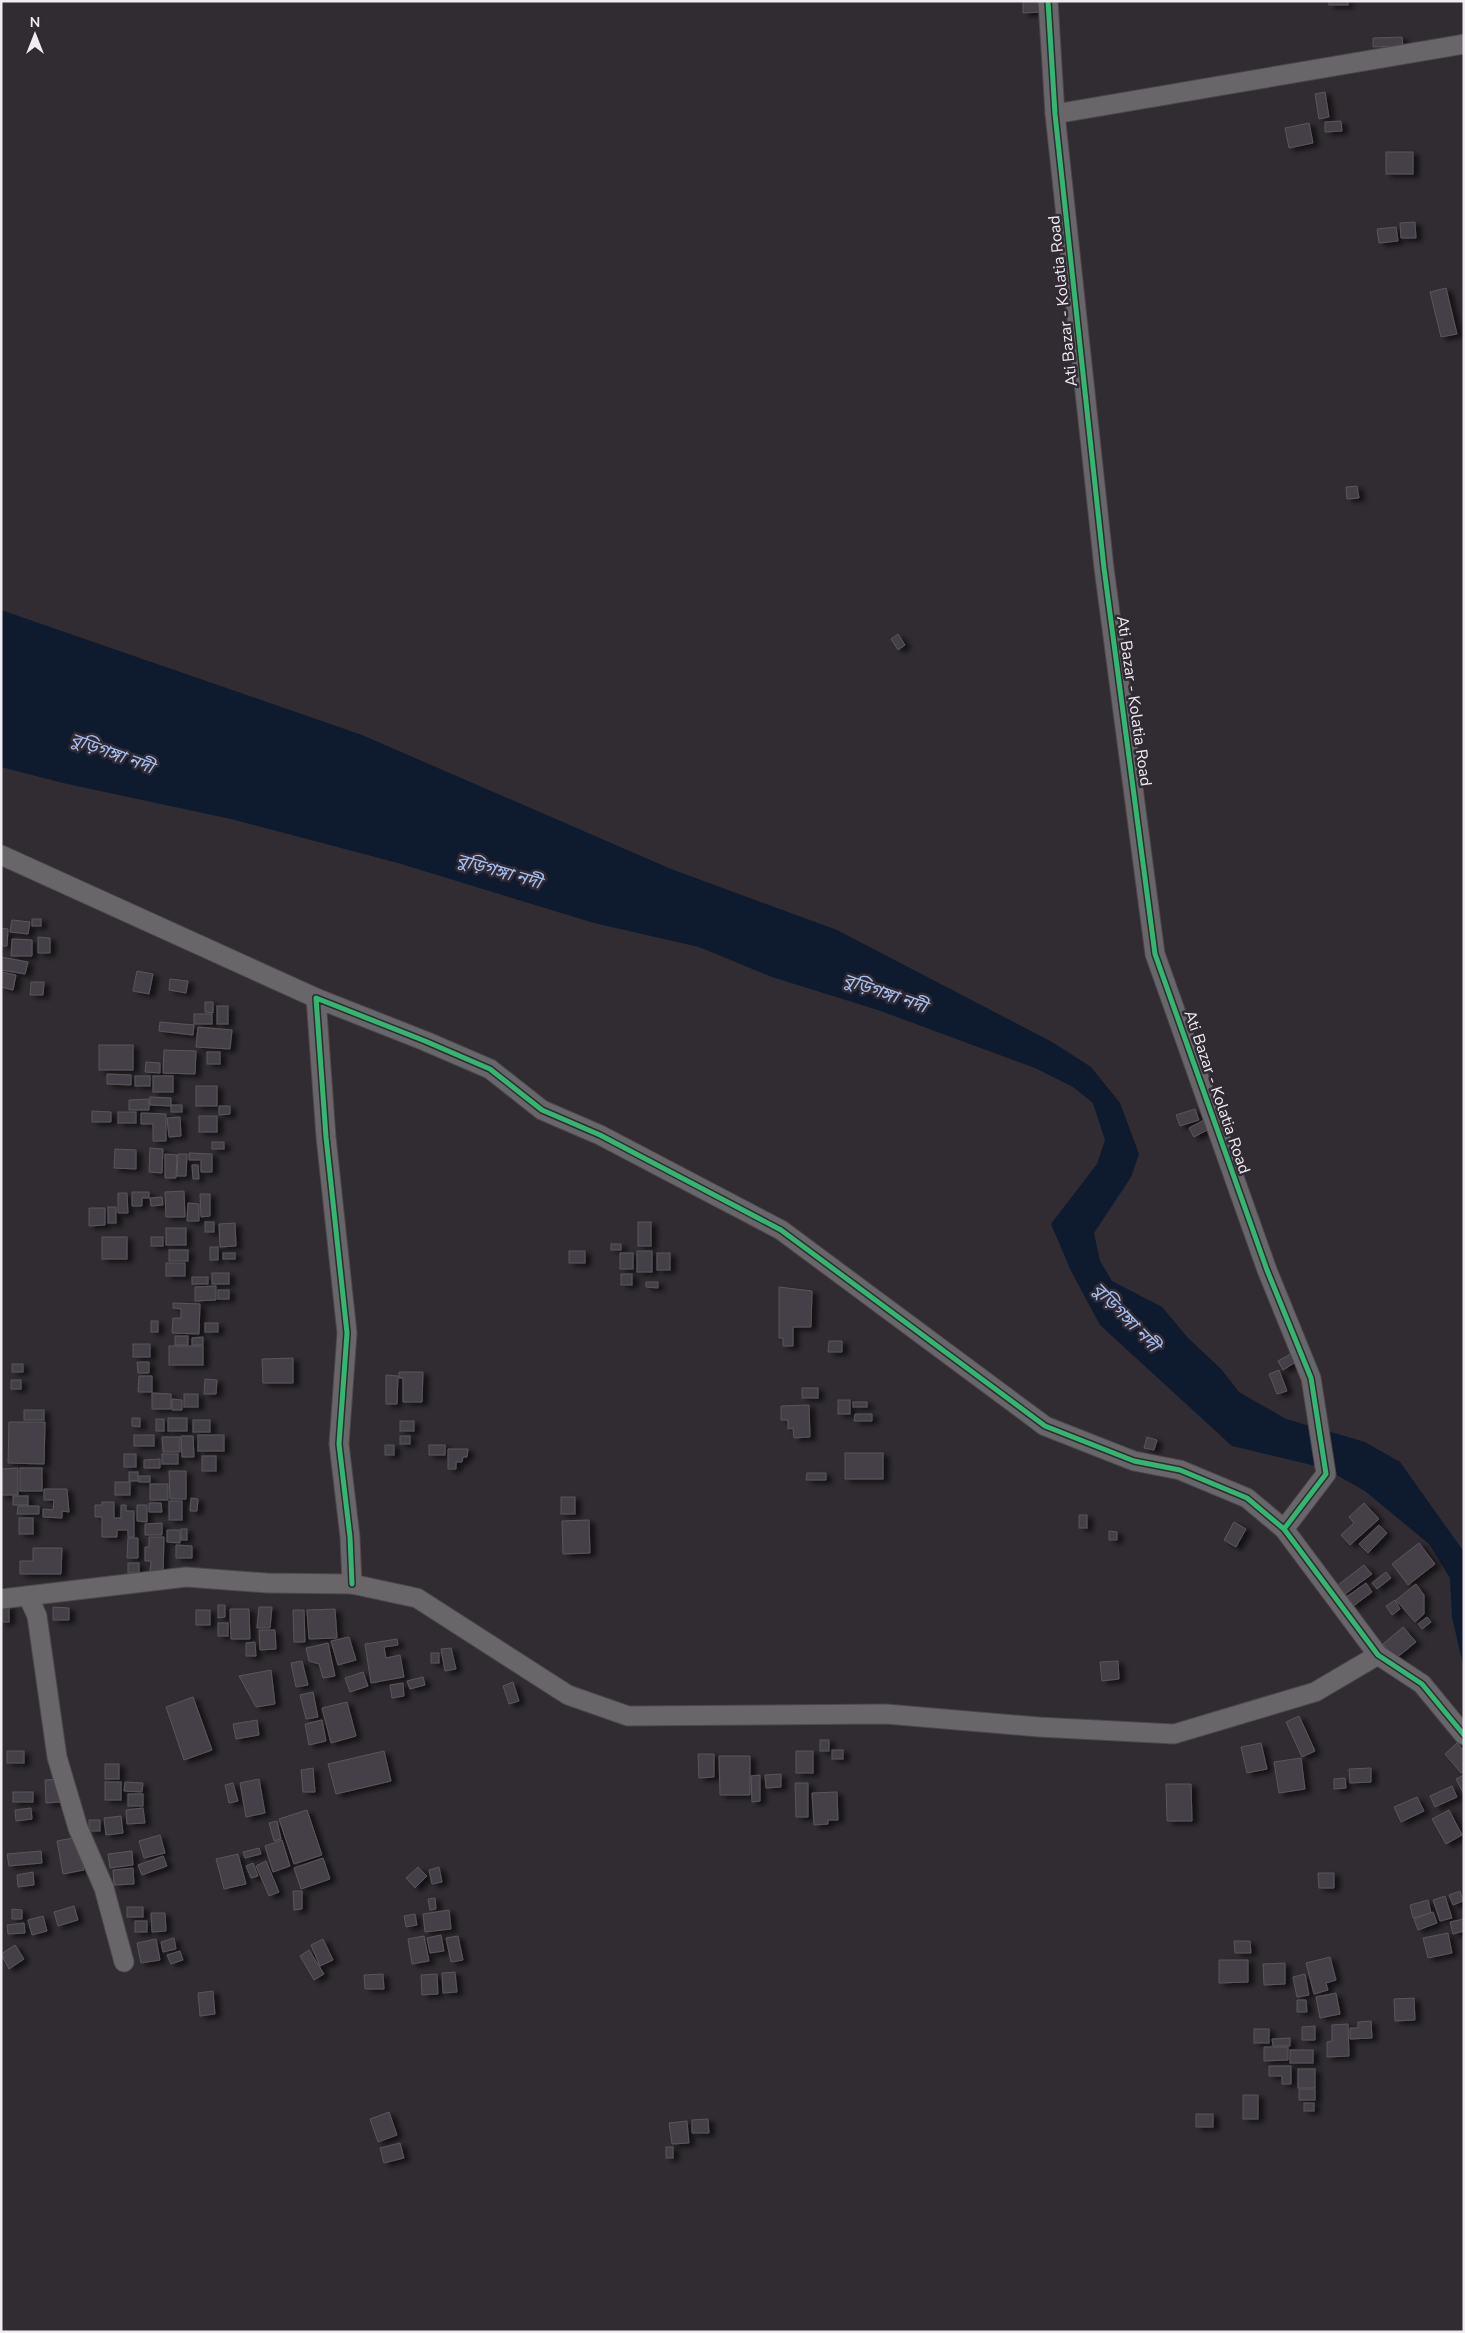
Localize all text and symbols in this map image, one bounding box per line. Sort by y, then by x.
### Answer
north arrow [10,10,60,60]
text: N [30,13,40,32]
street label: Ati Bazar - Kolatia Road [1043,214,1083,388]
street label: Ati Bazar - Kolatia Road [1111,614,1157,788]
water label: বুড়িগঙ্গা নদী [67,727,160,780]
water label: বুড়িগঙ্গা নদী [454,847,547,895]
water label: বুড়িগঙ্গা নদী [840,967,933,1020]
street label: Ati Bazar - Kolatia Road [1179,1007,1255,1177]
water label: বুড়িগঙ্গা নদী [1087,1277,1167,1359]

